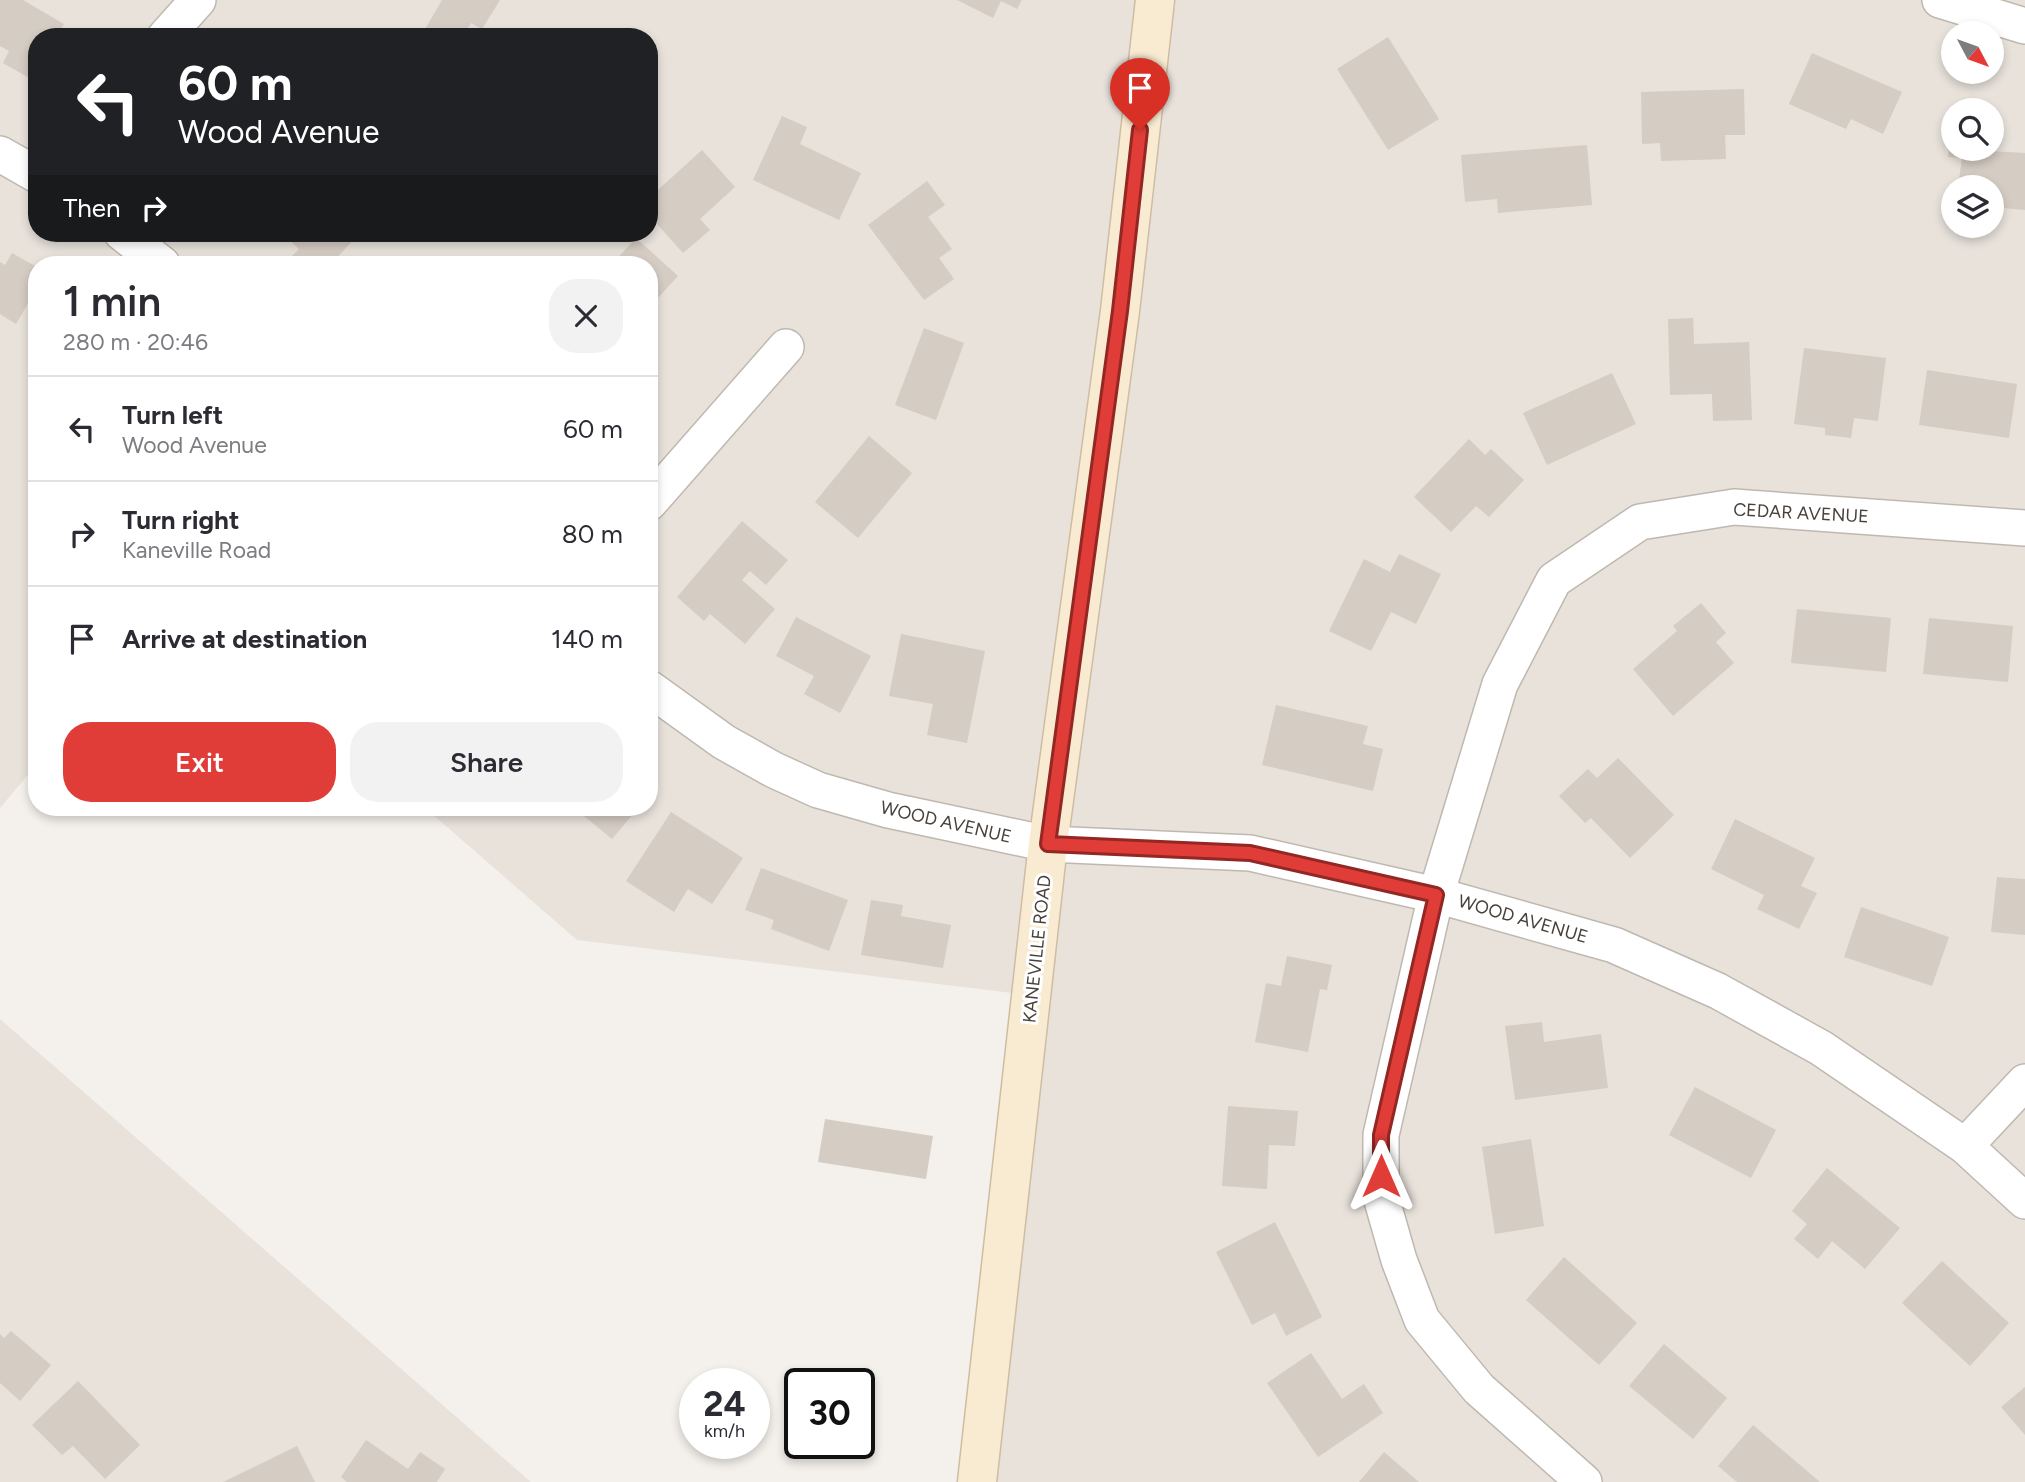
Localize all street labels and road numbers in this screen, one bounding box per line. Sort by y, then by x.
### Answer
street label: CEDAR AVENUE [1733,498,1869,528]
street label: WOOD AVENUE [878,796,1014,848]
street label: KANEVILLE ROAD [1018,874,1056,1024]
street label: WOOD AVENUE [1456,890,1590,948]

